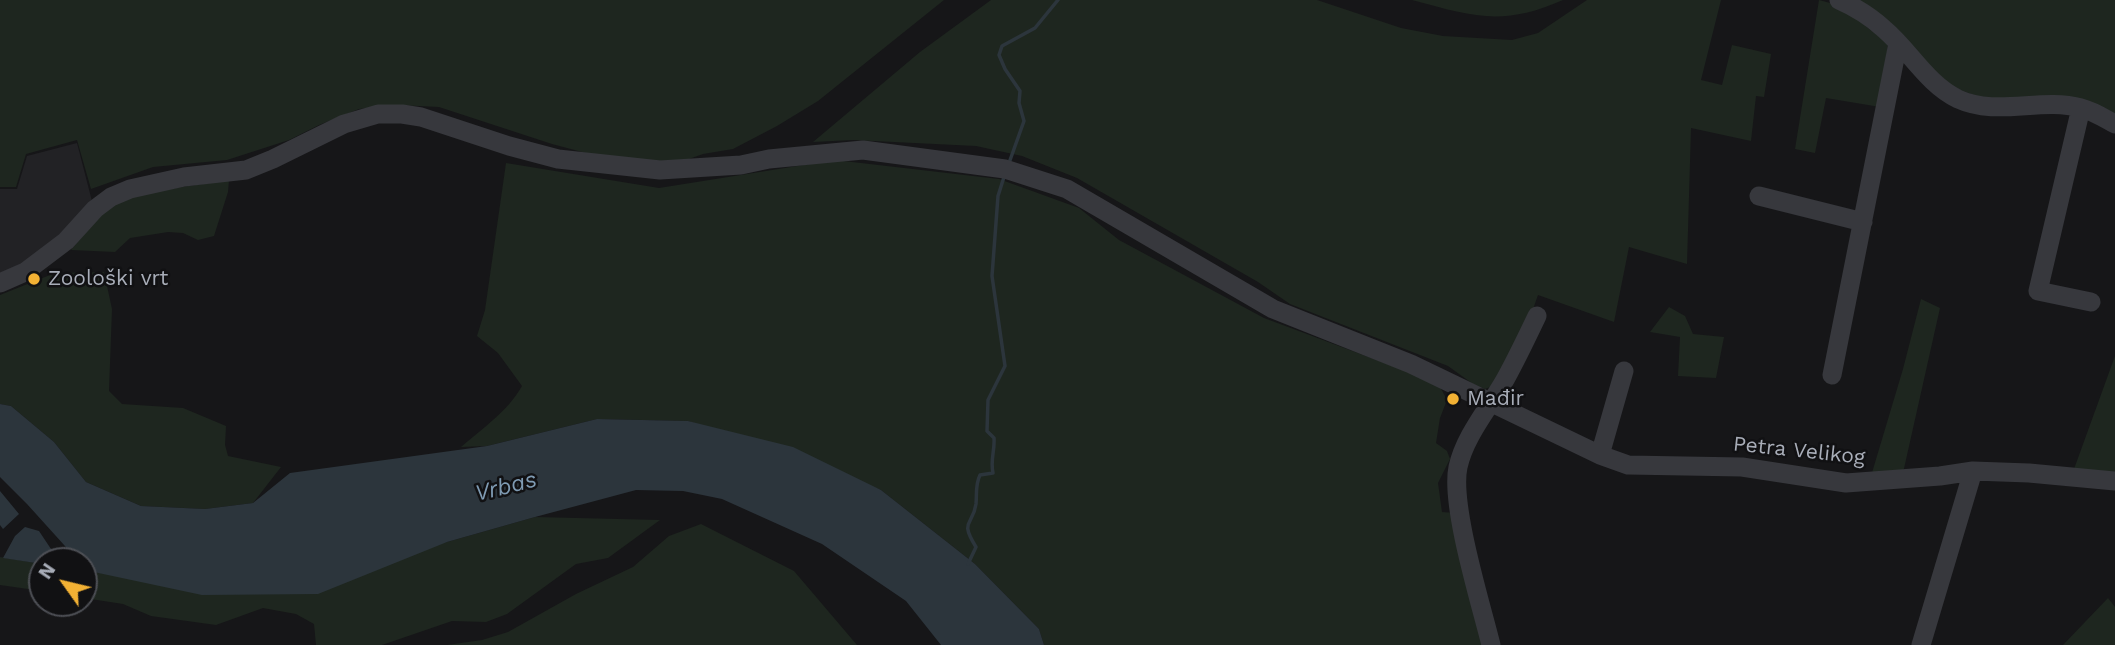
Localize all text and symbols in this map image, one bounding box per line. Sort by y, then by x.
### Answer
place label: Zoološki vrt [48,266,168,292]
marker: Zoološki vrt [26,271,42,287]
place label: Mađir [1467,386,1524,412]
marker: Mađir [1445,391,1461,407]
street label: Petra Velikog [1732,432,1866,470]
water label: Vrbas [472,466,540,508]
north arrow [28,547,98,617]
text: N [33,559,60,583]

